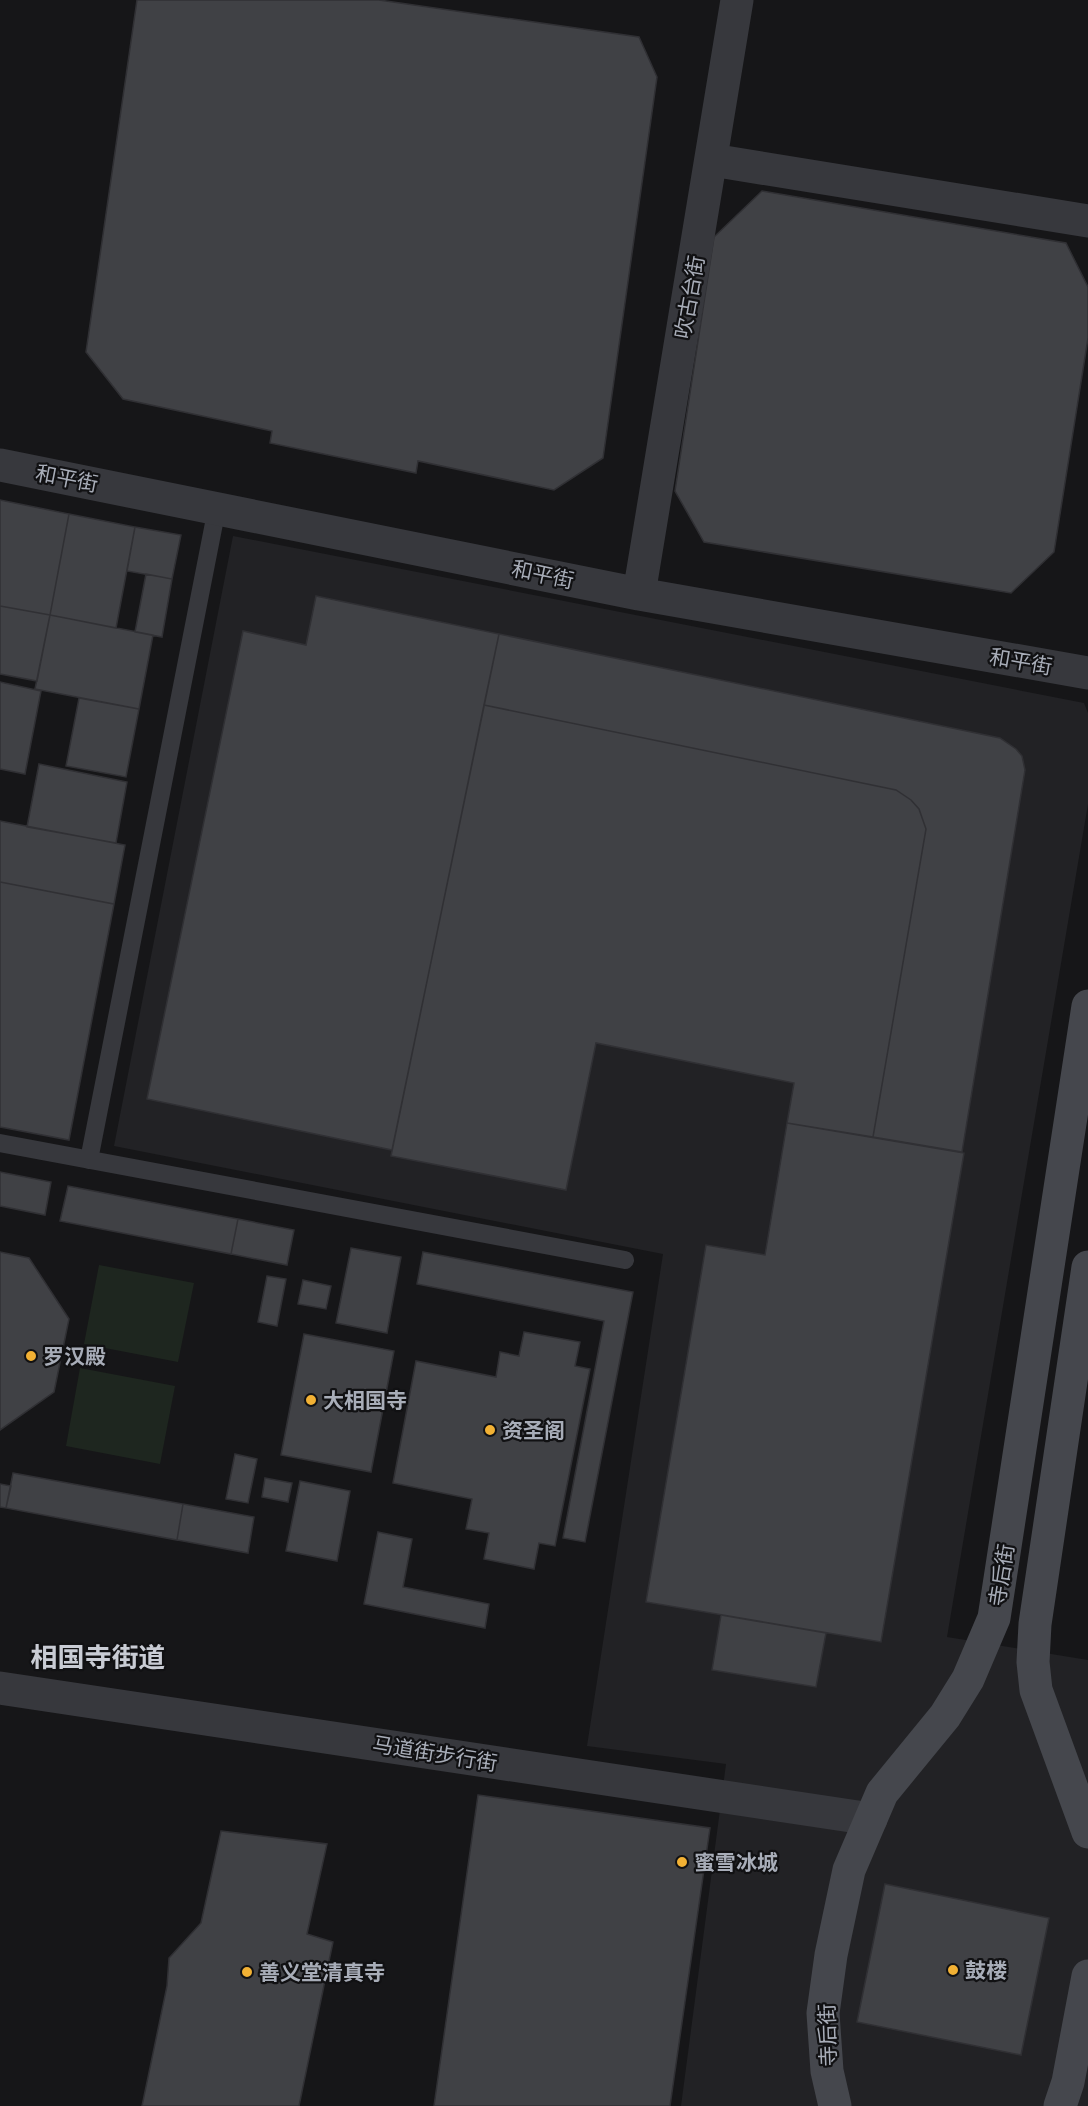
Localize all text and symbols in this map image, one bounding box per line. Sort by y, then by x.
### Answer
street label: 吹古台街 [668,253,710,341]
street label: 和平街 [33,458,101,498]
street label: 和平街 [509,554,577,594]
street label: 和平街 [988,642,1054,680]
place label: 罗汉殿 [43,1342,106,1370]
marker: 罗汉殿 [24,1349,38,1363]
place label: 大相国寺 [323,1386,407,1414]
marker: 大相国寺 [304,1393,318,1407]
place label: 资圣阁 [502,1416,565,1444]
marker: 资圣阁 [483,1423,497,1437]
street label: 寺后街 [982,1542,1020,1608]
district label: 相国寺街道 [31,1638,166,1675]
street label: 马道街步行街 [371,1729,499,1777]
place label: 蜜雪冰城 [694,1848,778,1876]
marker: 蜜雪冰城 [675,1855,689,1869]
place label: 鼓楼 [965,1956,1007,1984]
place label: 善义堂清真寺 [259,1958,385,1986]
marker: 鼓楼 [946,1963,960,1977]
marker: 善义堂清真寺 [240,1965,254,1979]
street label: 寺后街 [812,2003,842,2067]

